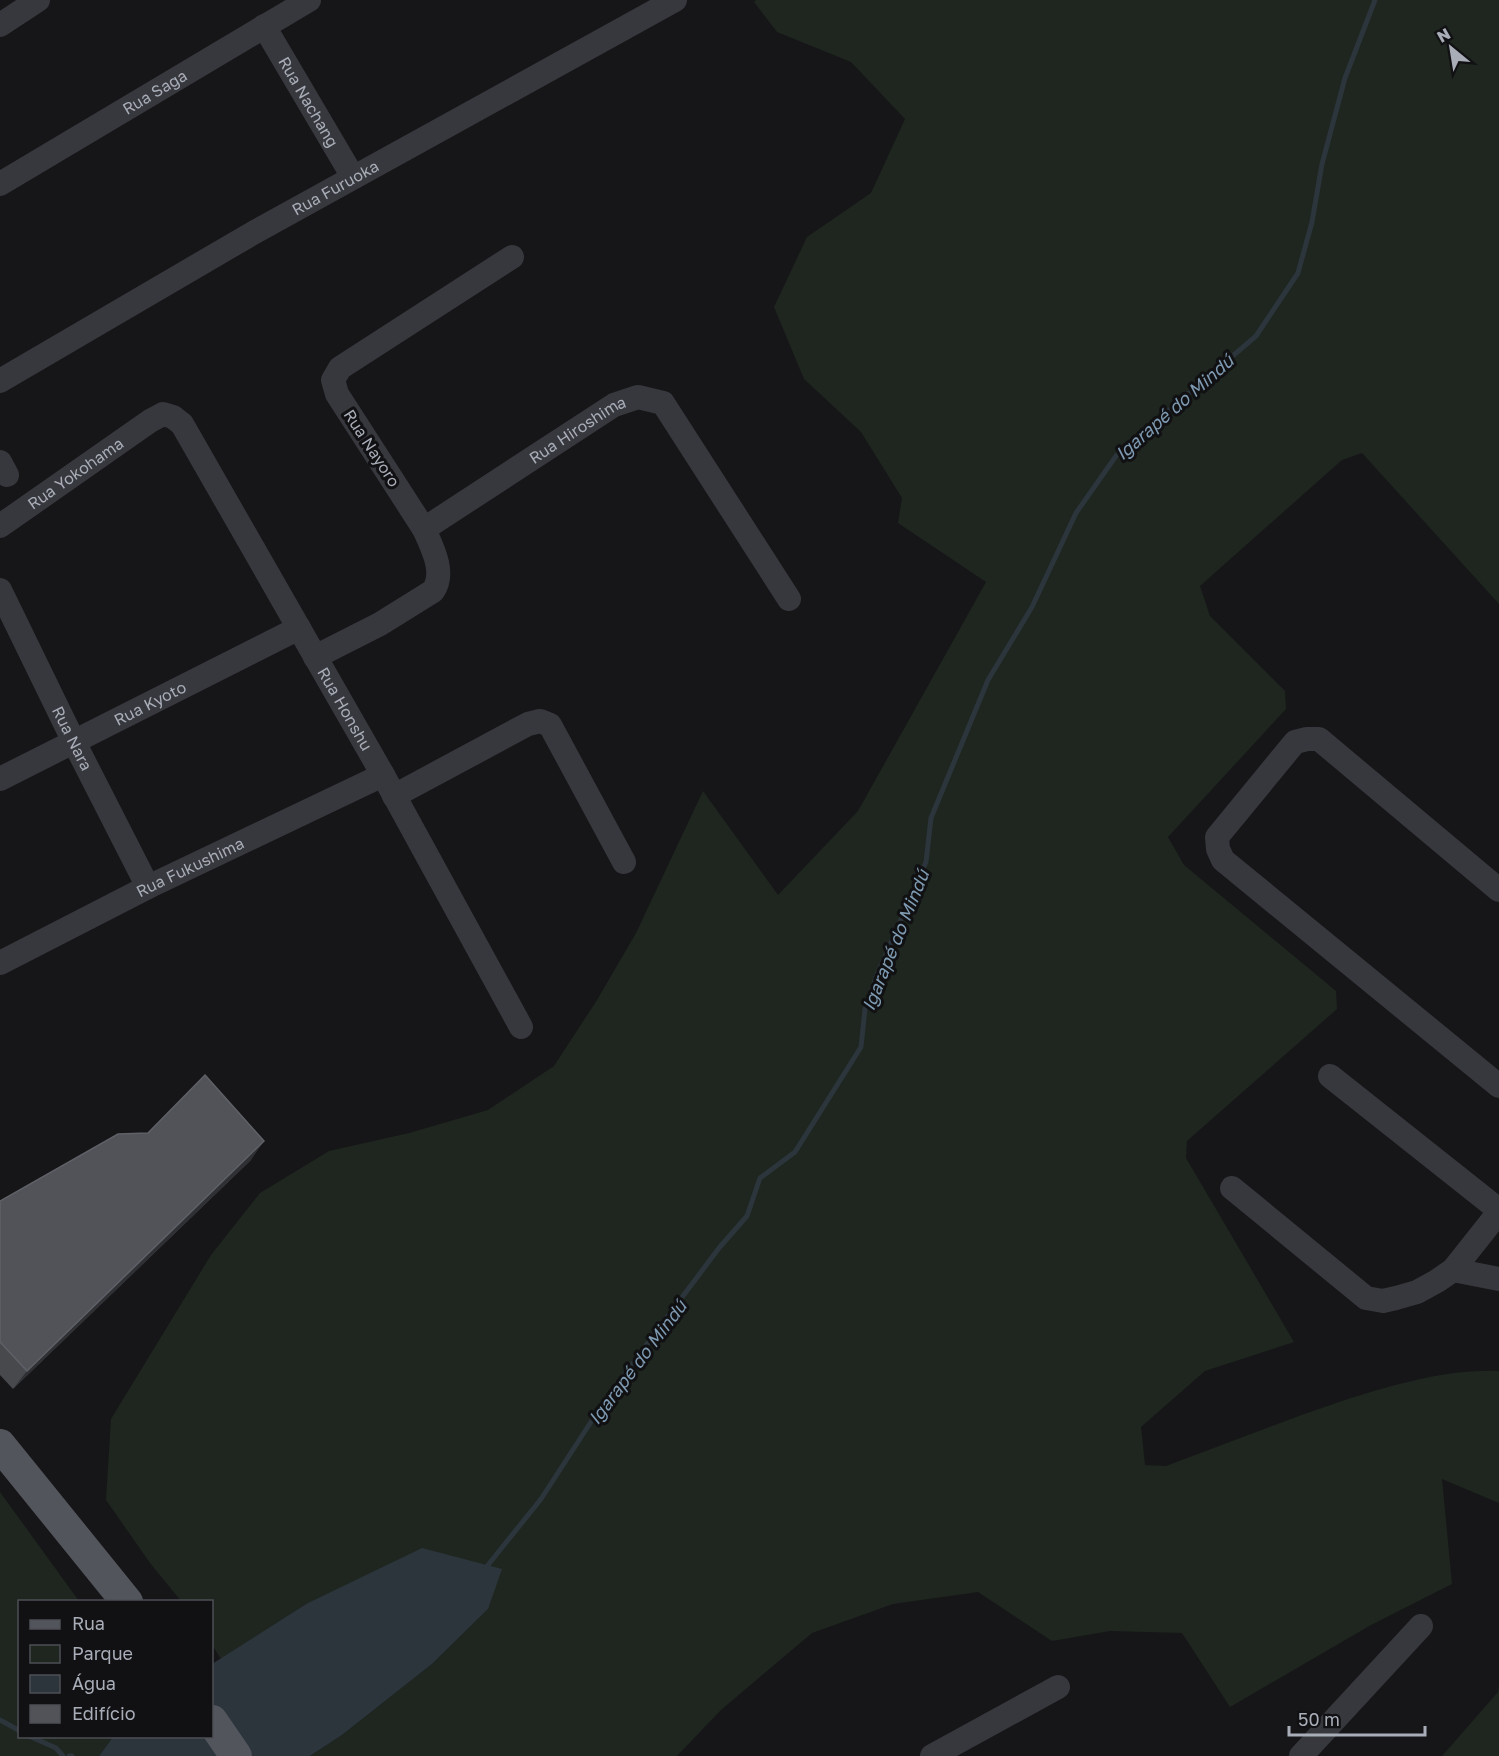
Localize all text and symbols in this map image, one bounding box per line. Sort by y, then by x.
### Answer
north arrow [1421,18,1481,78]
text: N [1433,23,1454,47]
street label: Rua Nachang [274,53,343,151]
street label: Rua Saga [119,65,190,119]
street label: Rua Furuoka [288,156,382,220]
water label: Igarapé do Mindú [1110,348,1239,464]
street label: Rua Hiroshima [525,392,628,468]
street label: Rua Nayoro [340,406,404,490]
street label: Rua Yokohama [24,433,127,514]
street label: Rua Honshu [313,664,377,754]
street label: Rua Kyoto [111,677,189,730]
street label: Rua Nara [48,703,97,774]
street label: Rua Fukushima [133,833,247,901]
water label: Igarapé do Mindú [857,865,934,1013]
water label: Igarapé do Mindú [583,1294,692,1428]
legend [18,1600,213,1738]
text: Rua [72,1612,105,1634]
text: Parque [72,1642,133,1664]
text: Água [72,1672,116,1694]
scale bar [1289,1699,1426,1737]
text: Edifício [72,1702,136,1724]
text: 50 m [1298,1708,1340,1730]

